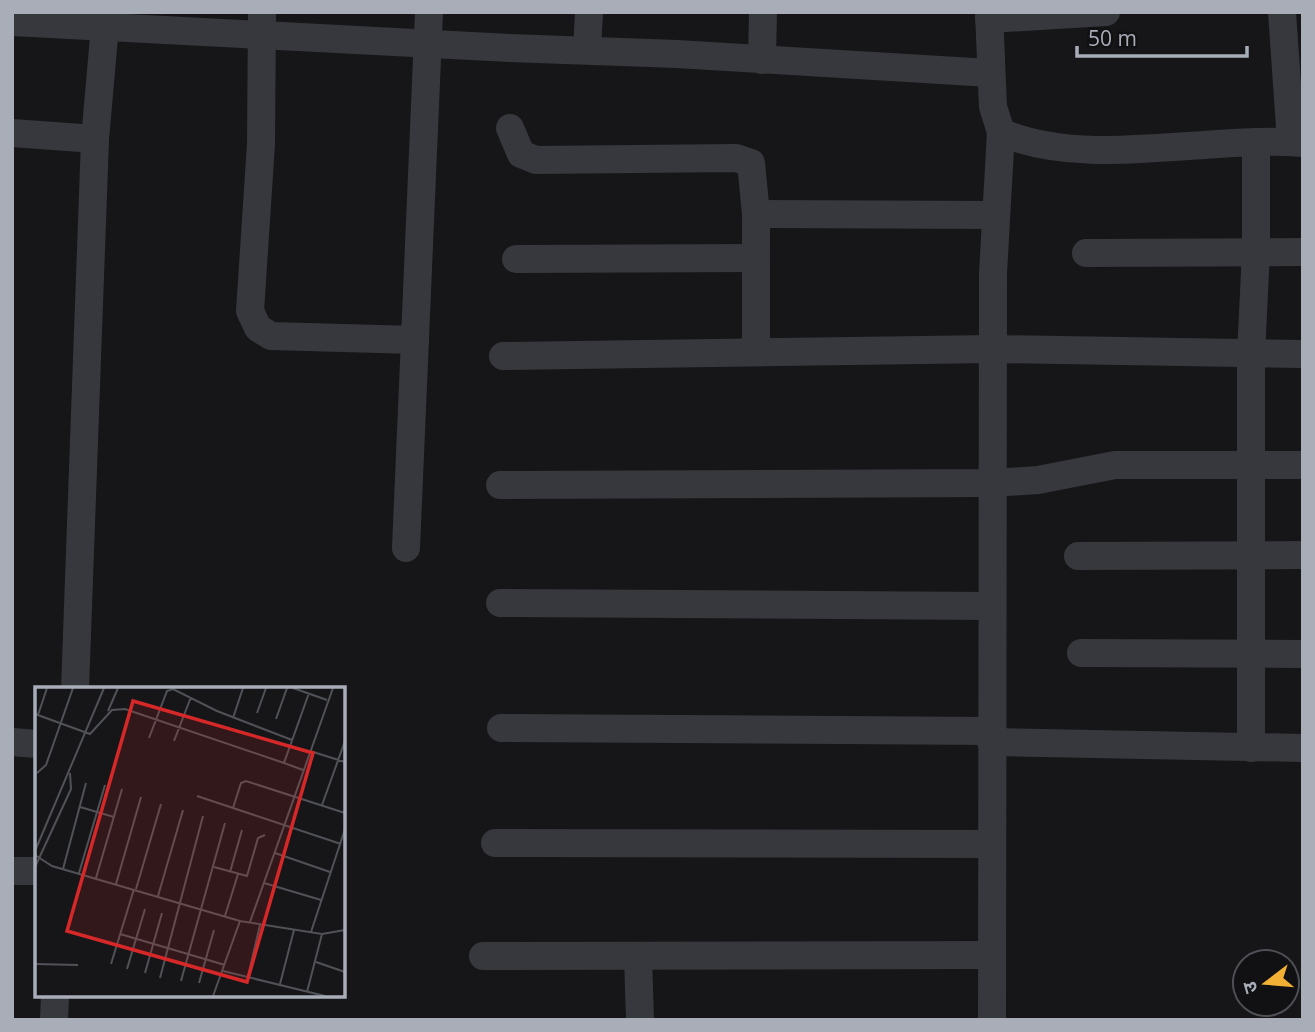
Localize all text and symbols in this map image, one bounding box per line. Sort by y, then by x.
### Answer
scale bar [1077,14,1247,58]
text: 50 m [1088,24,1137,52]
inset map [35,687,345,997]
north arrow [1231,948,1301,1018]
text: उ [1235,978,1264,997]

